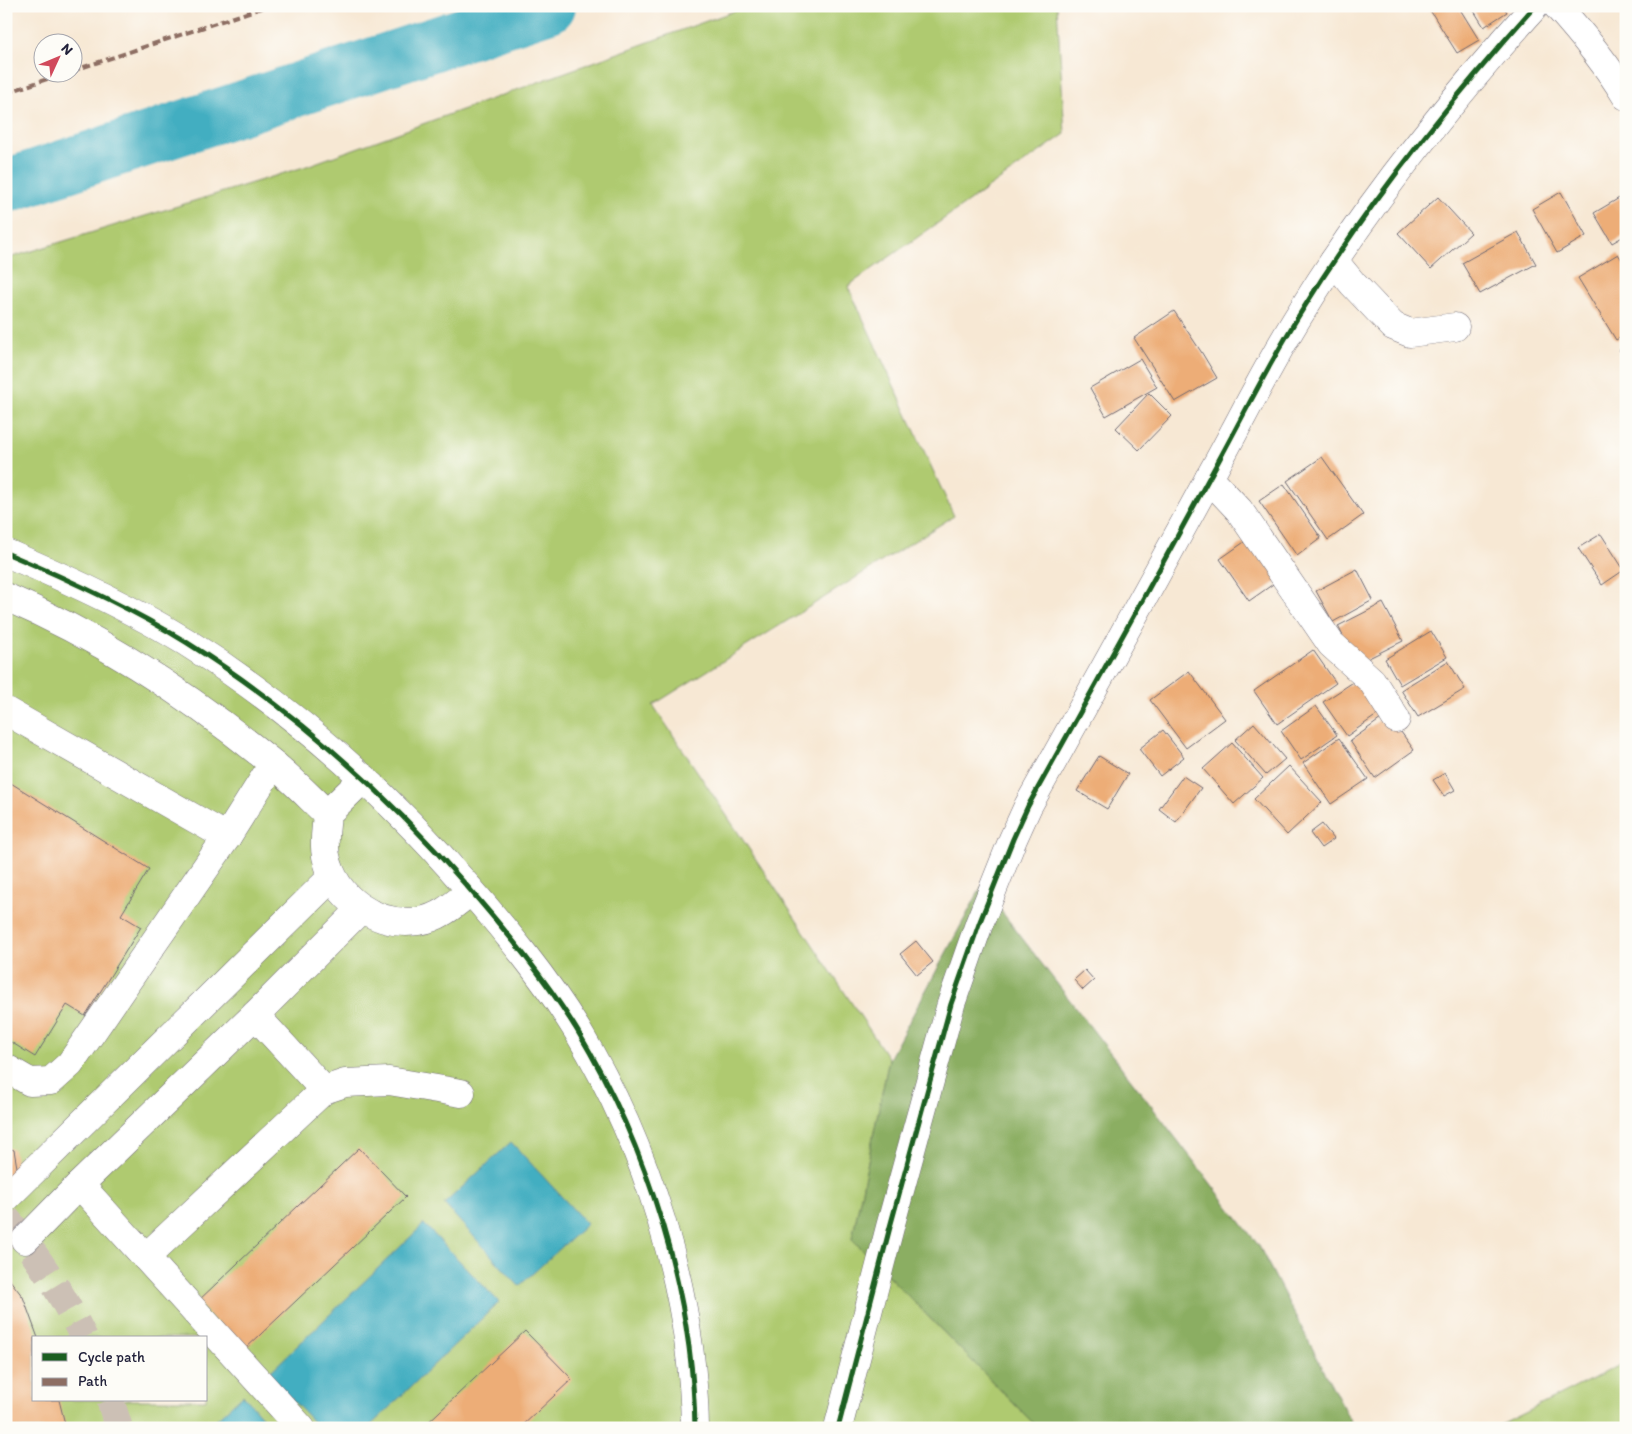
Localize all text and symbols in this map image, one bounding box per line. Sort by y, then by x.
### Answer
north arrow [32,32,82,82]
text: N [58,40,76,59]
legend [32,1336,208,1402]
text: Cycle path [78,1348,145,1366]
text: Path [78,1372,107,1390]

